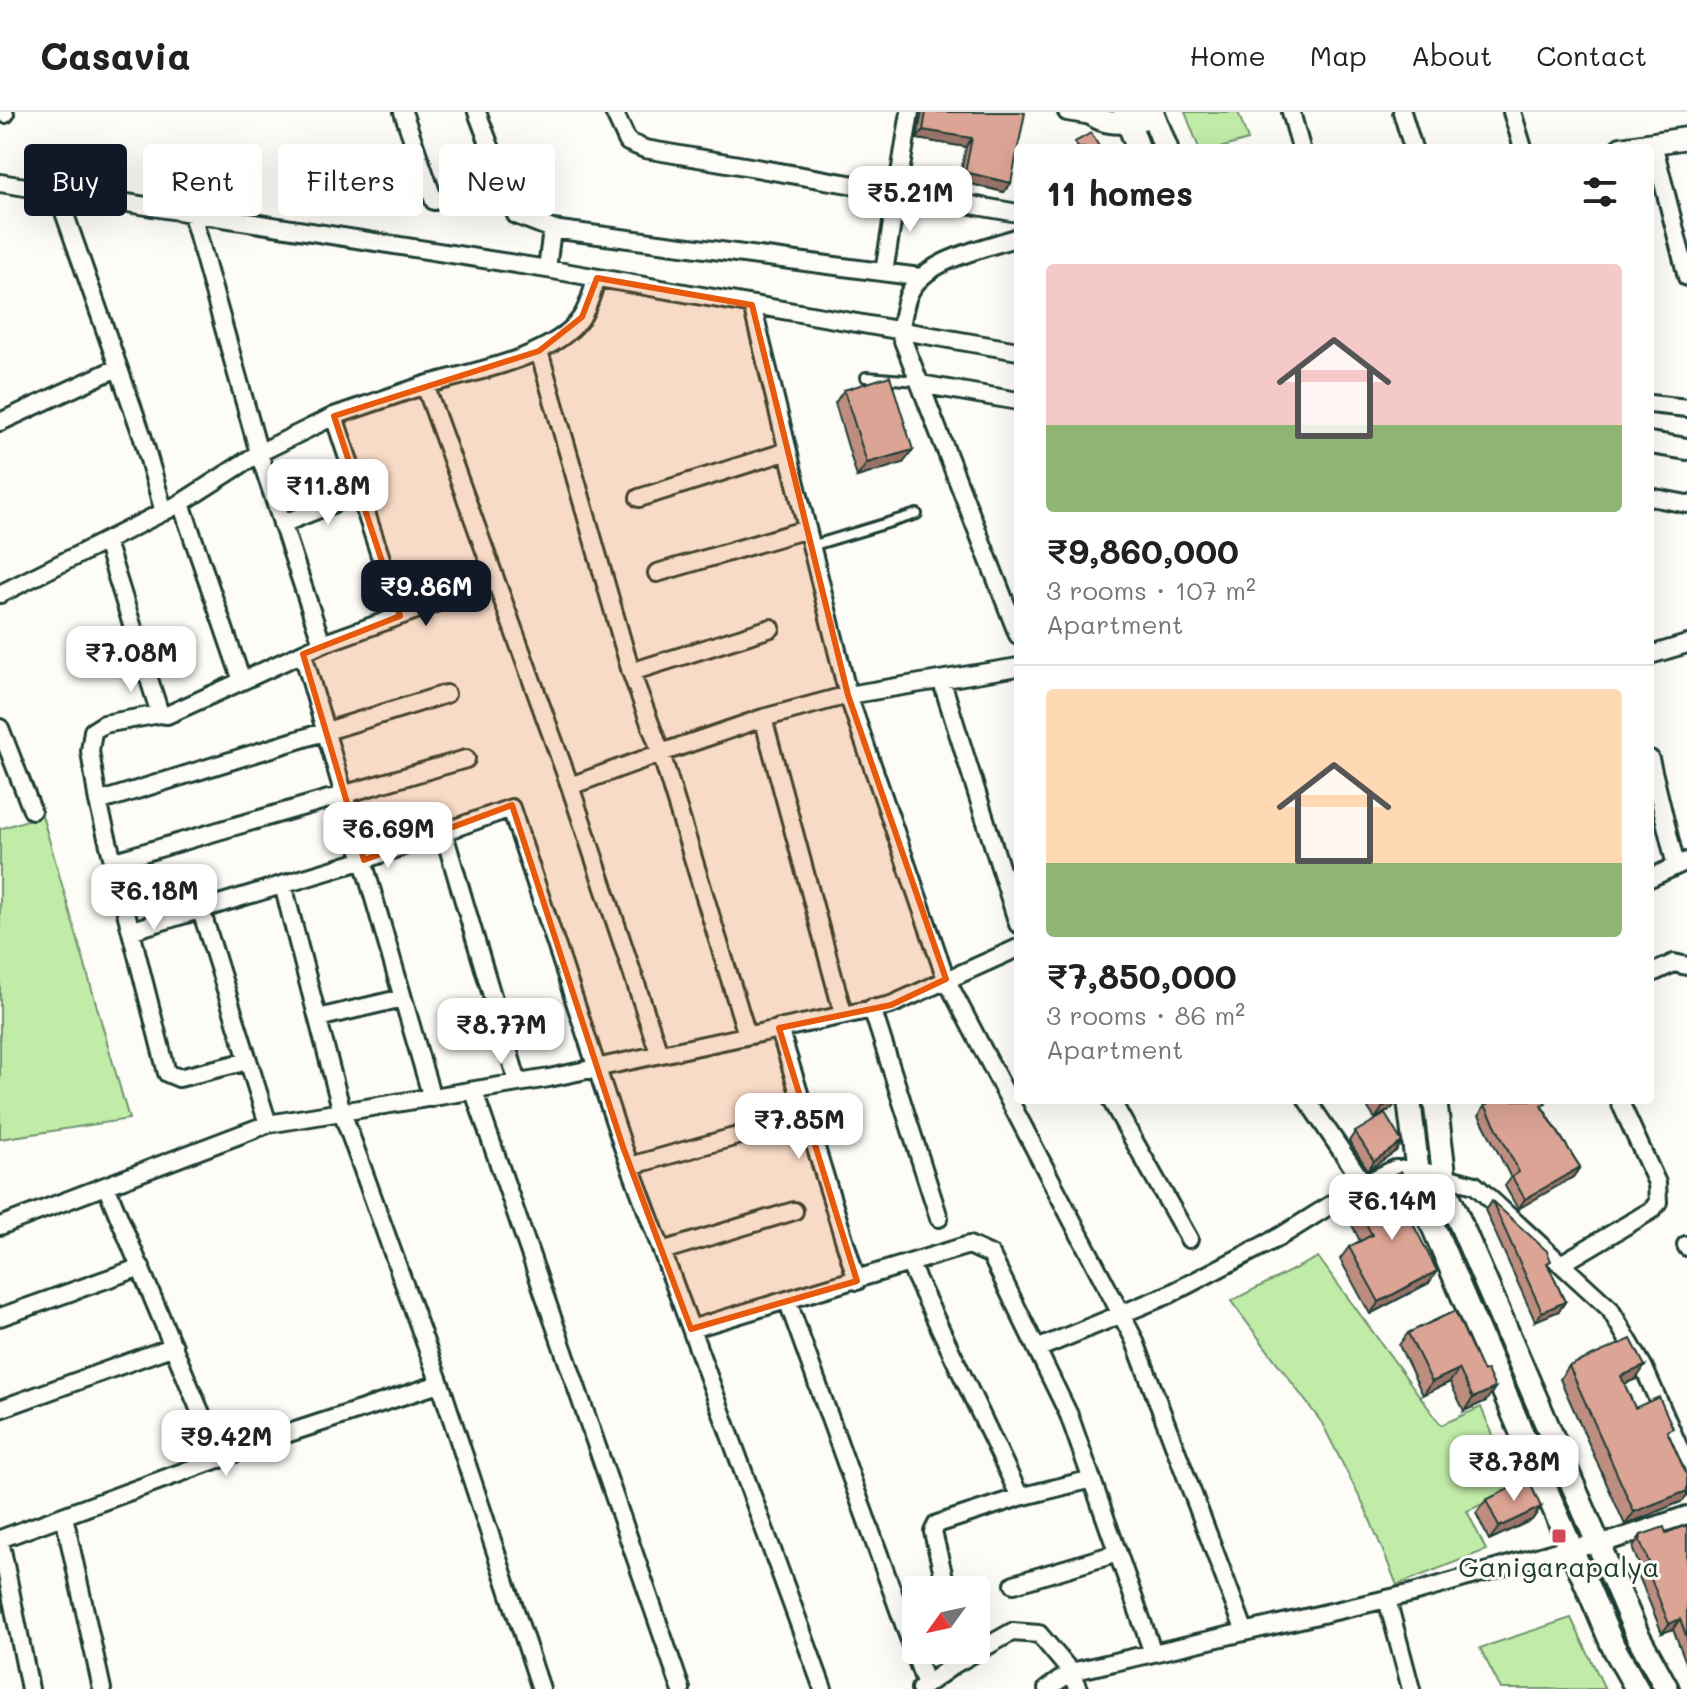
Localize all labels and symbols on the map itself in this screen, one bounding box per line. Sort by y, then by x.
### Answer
pin: ₹5.21M [845,166,975,234]
pin: ₹11.8M [263,459,393,527]
pin: ₹9.86M [361,560,491,628]
pin: ₹7.08M [66,626,196,694]
pin: ₹6.69M [323,802,453,870]
pin: ₹6.18M [89,864,219,932]
pin: ₹8.77M [436,998,566,1066]
pin: ₹7.85M [734,1093,864,1161]
pin: ₹6.14M [1327,1174,1457,1242]
pin: ₹9.42M [161,1410,291,1478]
pin: ₹8.78M [1449,1435,1579,1503]
marker: Ganigarapalya [1550,1527,1568,1545]
place label: Ganigarapalya [1458,1548,1660,1584]
north arrow [902,1576,990,1664]

